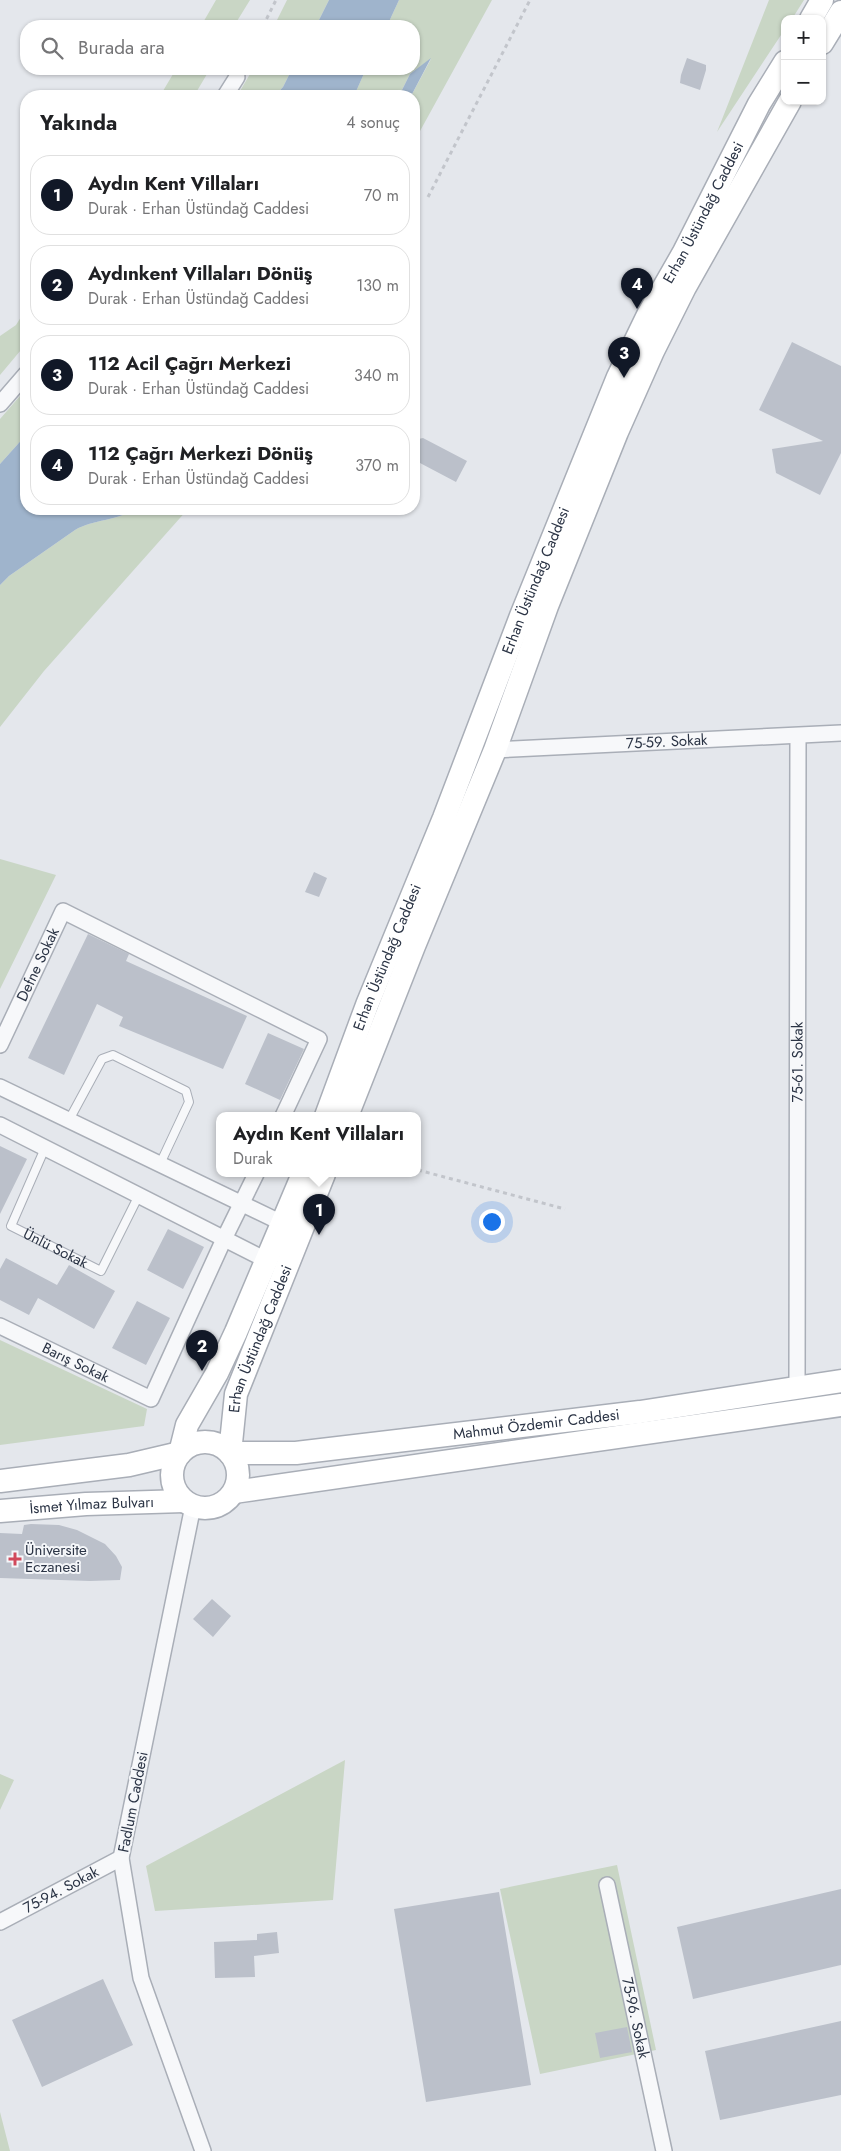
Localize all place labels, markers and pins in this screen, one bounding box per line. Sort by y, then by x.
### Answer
pin: 4 [621,268,653,309]
pin: 3 [608,337,640,378]
pin: 1 [303,1194,335,1235]
pin: 2 [186,1330,218,1371]
place label: Üniversite Eczanesi [25,1539,87,1578]
marker: Üniversite Eczanesi [9,1553,21,1565]

